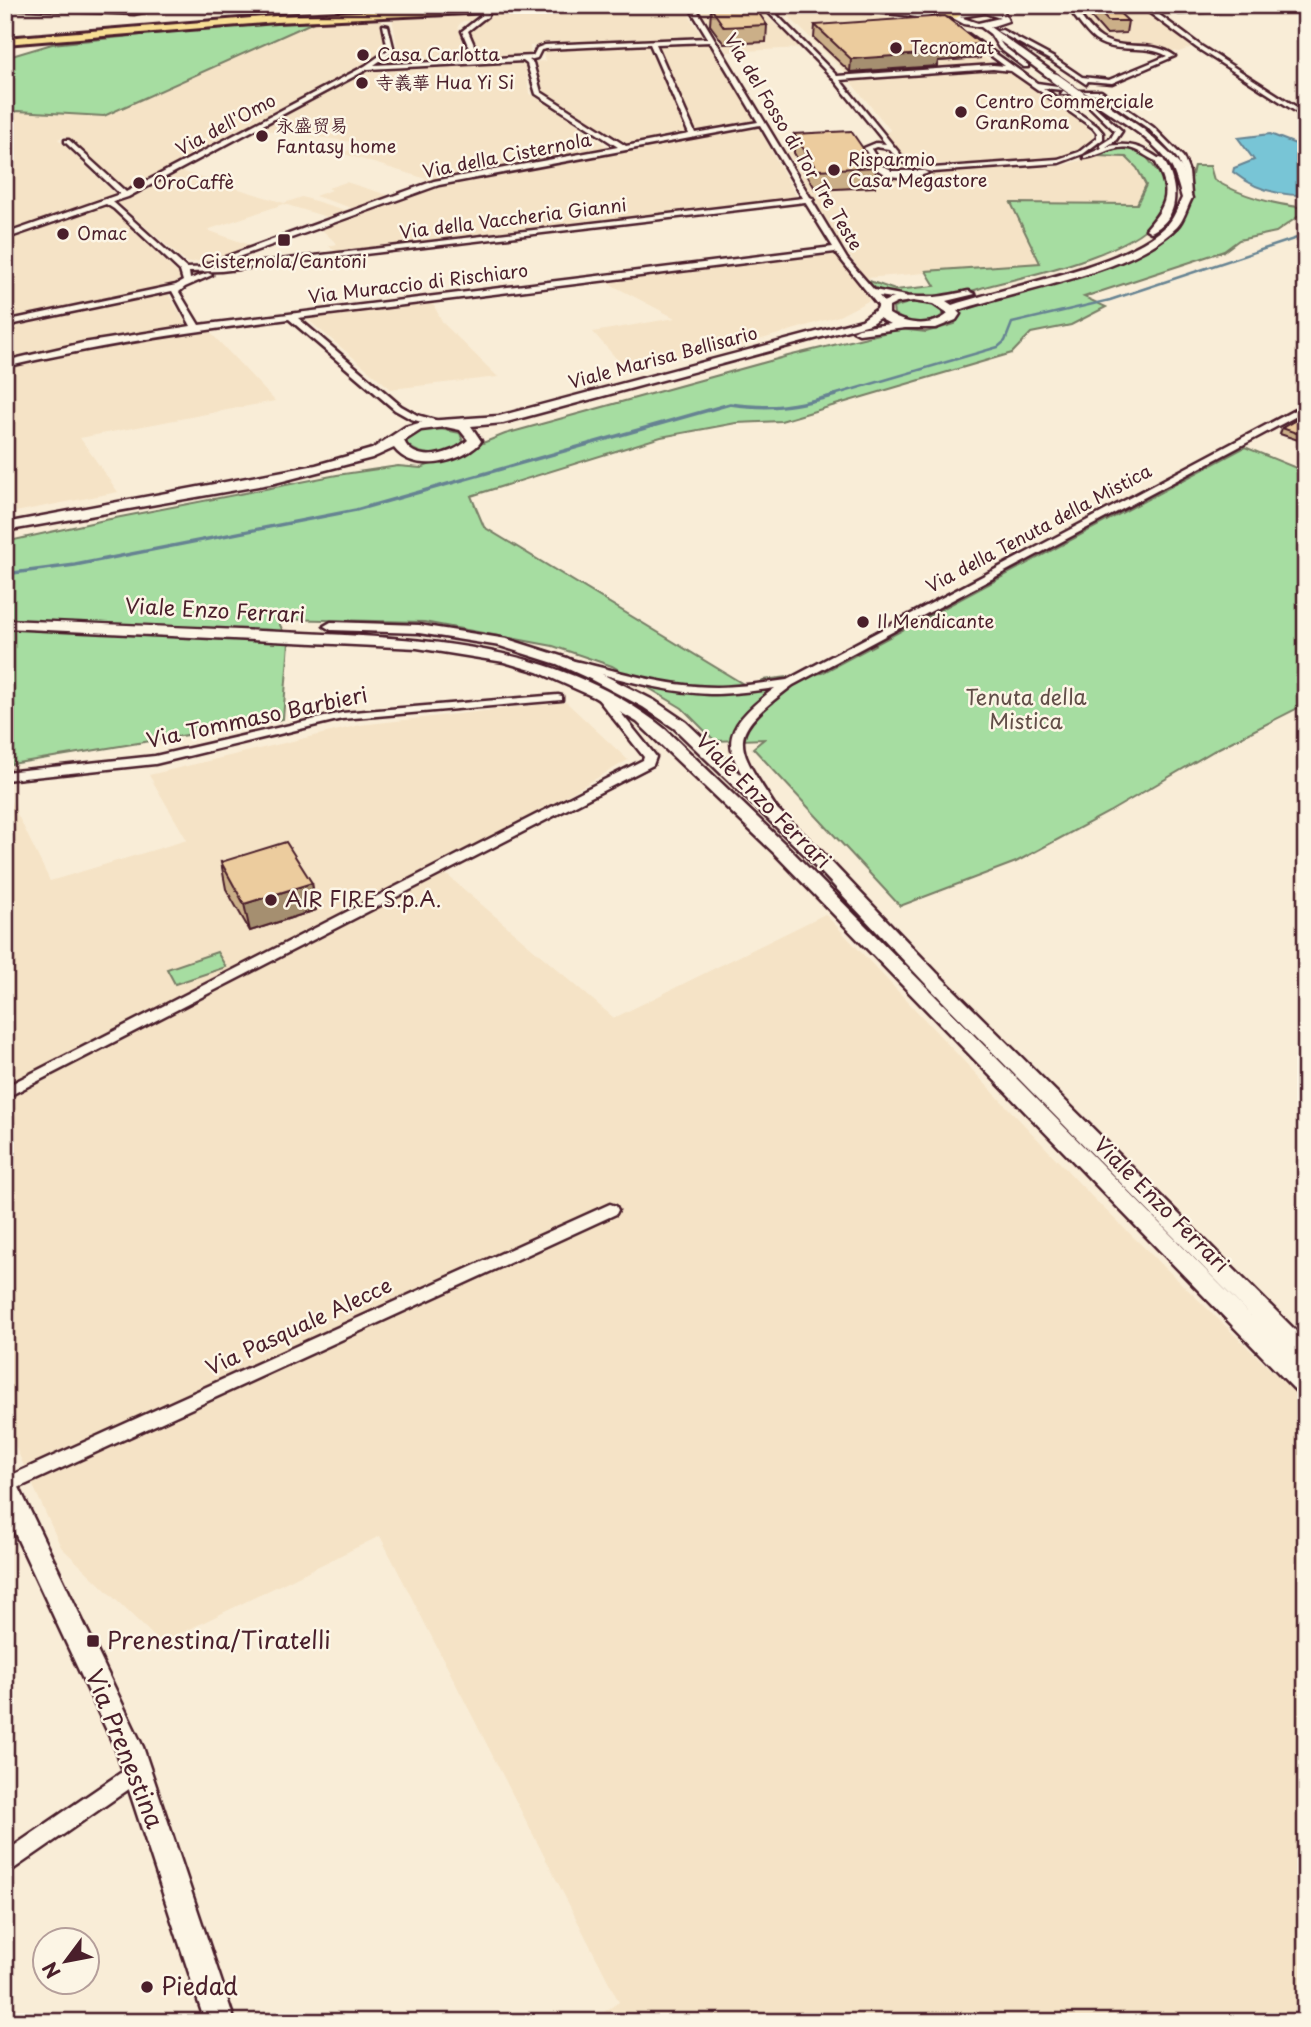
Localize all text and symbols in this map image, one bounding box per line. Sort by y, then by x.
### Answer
street label: Via del Fosso di Tor Tre Teste [718,27,870,255]
place label: Tecnomat [910,33,995,60]
place label: Casa Carlotta [377,40,500,67]
marker: Tecnomat [888,40,904,56]
marker: Casa Carlotta [355,47,371,63]
place label: 寺義華 Hua Yi Si [376,68,514,95]
marker: 寺義華 Hua Yi Si [354,75,370,91]
street label: Via dell'Omo [170,86,280,161]
place label: Centro Commerciale GranRoma [975,87,1154,135]
marker: Centro Commerciale GranRoma [953,104,969,120]
place label: 永盛贸易 Fantasy home [276,111,396,159]
street label: Via della Cisternola [420,125,594,184]
marker: 永盛贸易 Fantasy home [254,128,270,144]
place label: Risparmio Casa Megastore [848,145,987,193]
marker: Risparmio Casa Megastore [826,162,842,178]
place label: OroCaffè [153,168,234,195]
marker: OroCaffè [131,175,147,191]
street label: Via della Vaccheria Gianni [398,190,628,245]
place label: Omac [77,219,127,246]
marker: Omac [55,226,71,242]
marker: Cisternola/Cantoni [276,232,292,248]
place label: Cisternola/Cantoni [201,247,367,274]
street label: Via Muraccio di Rischiaro [306,256,529,309]
street label: Viale Marisa Bellisario [565,318,760,395]
street label: Via della Tenuta della Mistica [921,456,1157,599]
street label: Viale Enzo Ferrari [124,588,306,630]
place label: Il Mendicante [877,607,994,634]
marker: Il Mendicante [855,614,871,630]
street label: Via Tommaso Barbieri [143,677,370,755]
park label: Tenuta della Mistica [965,680,1087,736]
street label: Viale Enzo Ferrari [689,724,840,875]
place label: AIR FIRE S.p.A. [285,882,441,914]
marker: AIR FIRE S.p.A. [263,892,279,908]
street label: Viale Enzo Ferrari [1087,1128,1238,1279]
street label: Via Pasquale Alecce [200,1268,397,1382]
place label: Prenestina/Tiratelli [107,1621,331,1657]
marker: Prenestina/Tiratelli [85,1633,101,1649]
street label: Via Prenestina [78,1663,174,1833]
north arrow [32,1926,102,1996]
text: N [35,1957,67,1984]
place label: Piedad [161,1967,238,2003]
marker: Piedad [139,1979,155,1995]

